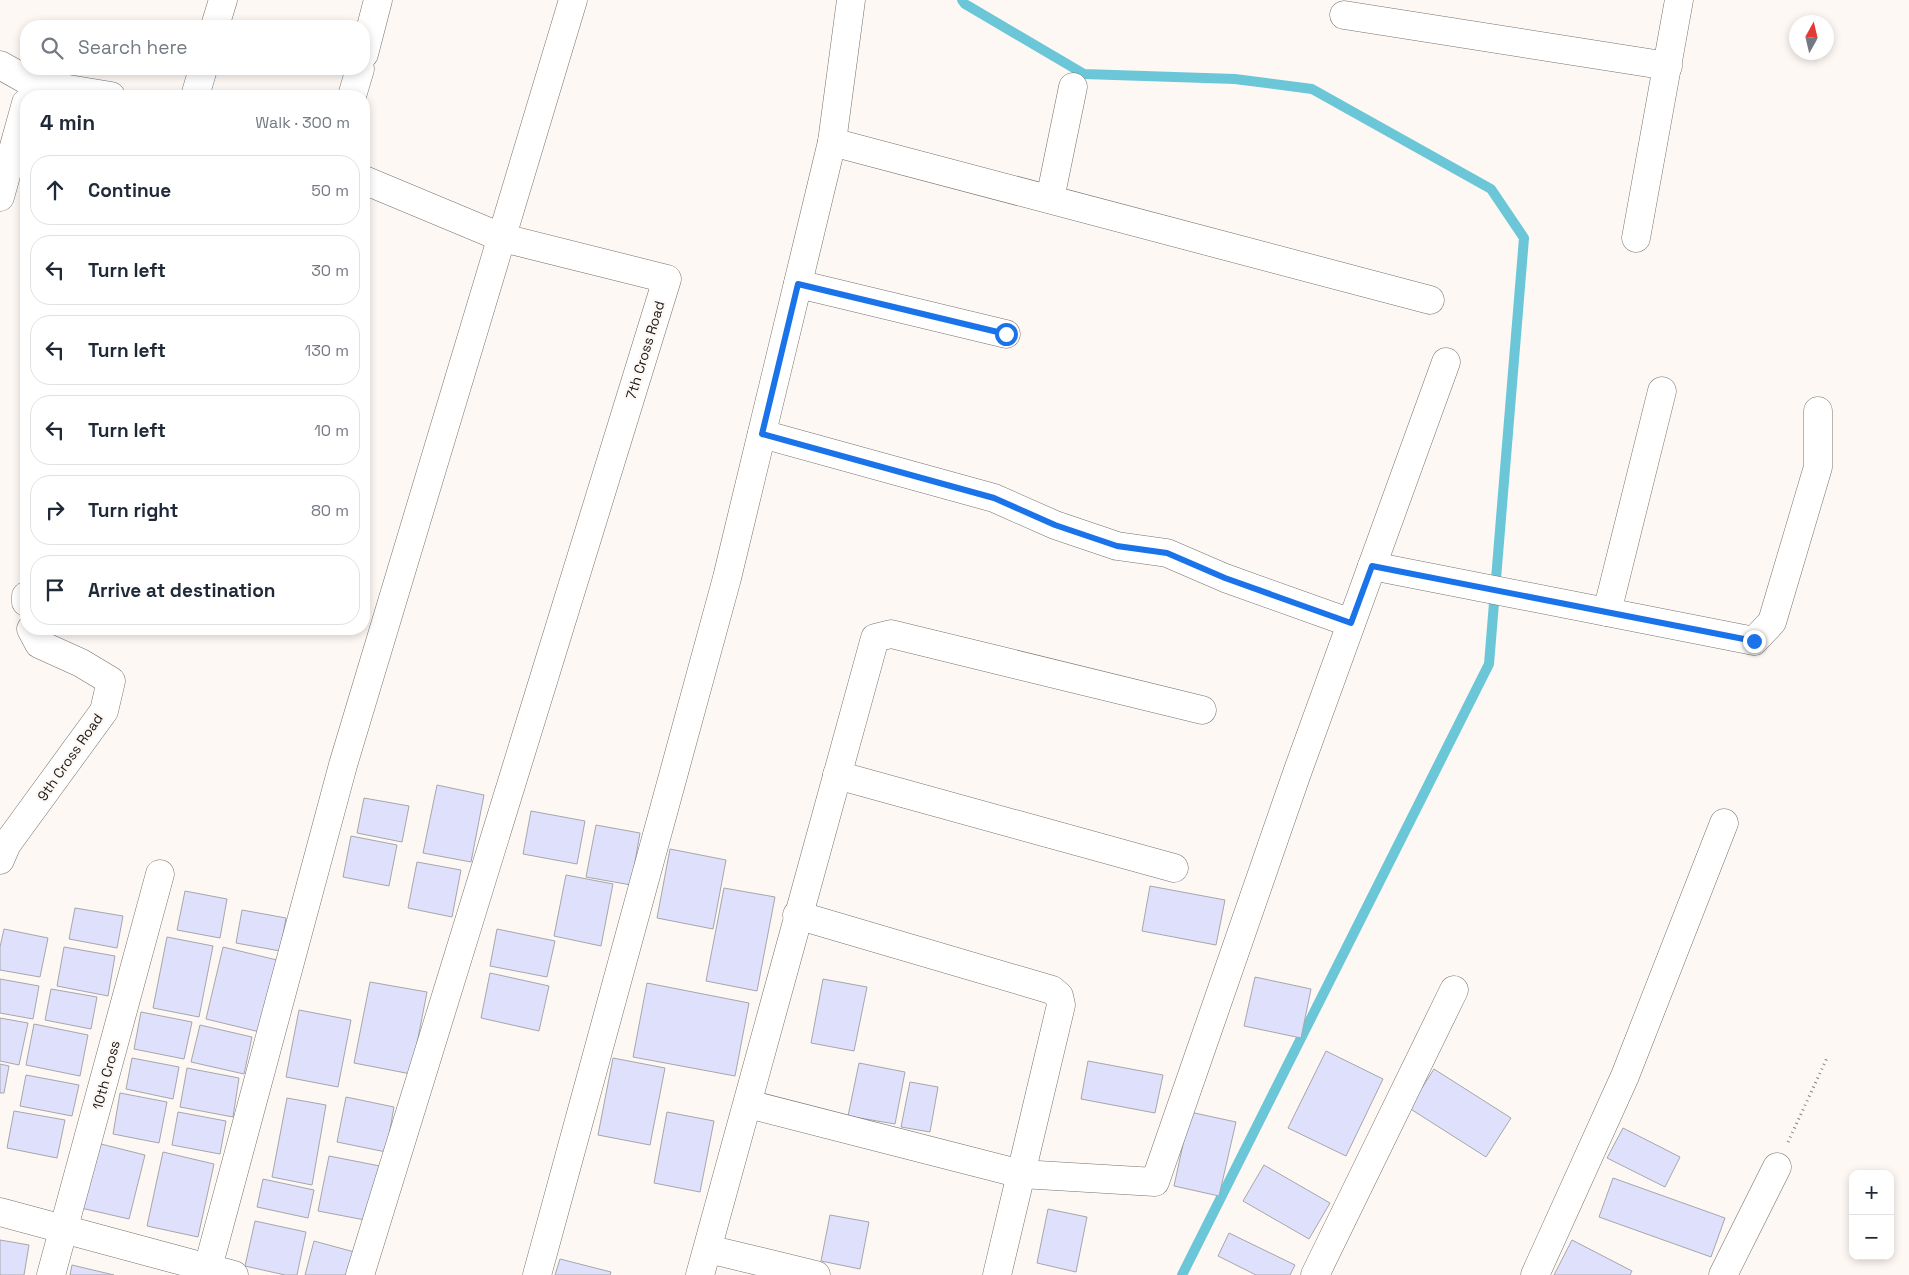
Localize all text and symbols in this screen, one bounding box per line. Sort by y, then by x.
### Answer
north arrow [1789,15,1834,60]
search box [20,20,370,75]
icon: search [38,34,66,62]
text: Search here [78,35,188,60]
text: 4 min [40,109,95,136]
text: Walk · 300 m [255,112,350,133]
icon: ahead [41,176,69,204]
text: Continue [88,178,171,203]
text: 50 m [311,180,349,201]
icon: left [41,256,69,284]
text: Turn left [88,258,166,283]
text: 30 m [311,260,349,281]
street label: 7th Cross Road [621,299,669,401]
route start [995,323,1018,346]
icon: left [41,336,69,364]
text: Turn left [88,338,166,363]
text: 130 m [305,340,349,361]
icon: left [41,416,69,444]
text: Turn left [88,418,166,443]
text: 10 m [314,420,349,441]
icon: right [41,496,69,524]
text: Turn right [88,498,178,523]
text: 80 m [311,500,349,521]
icon: arrive [41,576,69,604]
text: Arrive at destination [88,578,276,603]
route end [1743,630,1766,653]
street label: 9th Cross Road [33,710,107,804]
street label: 10th Cross [88,1038,124,1112]
map controls [1849,1170,1894,1260]
button: + [1849,1170,1894,1215]
button: − [1849,1215,1894,1260]

